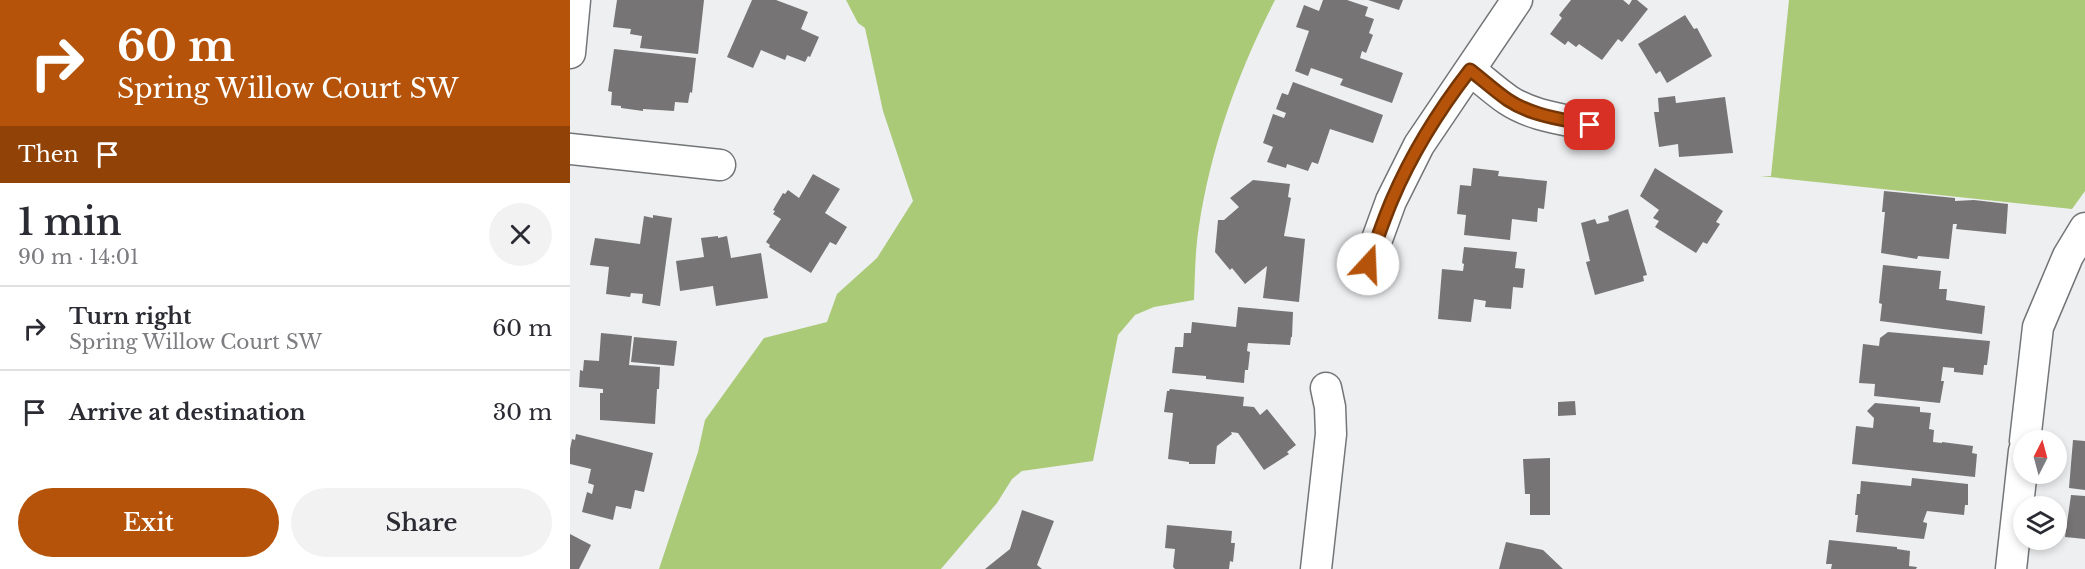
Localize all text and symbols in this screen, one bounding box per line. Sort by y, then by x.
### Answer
text: 60 m [117,20,235,72]
icon: right [18,24,96,102]
text: Spring Willow Court SW [117,72,458,105]
pin [1564,99,1615,150]
icon: arrive [1573,108,1606,141]
icon: arrive [91,138,124,171]
text: Then [18,141,79,168]
text: 1 min [18,200,122,245]
button: close [489,203,552,266]
position arrow [1336,232,1400,296]
text: 90 m · 14:01 [18,245,139,269]
text: Turn right [69,303,191,330]
icon: right [18,312,51,345]
text: 60 m [492,315,552,342]
text: Spring Willow Court SW [69,330,322,354]
icon: arrive [18,396,51,429]
text: Arrive at destination [69,399,306,426]
text: 30 m [493,399,552,426]
north arrow [2013,430,2067,484]
map controls [2013,430,2067,550]
button: Exit [18,488,279,557]
button: Share [291,488,552,557]
button: layers [2013,496,2067,550]

